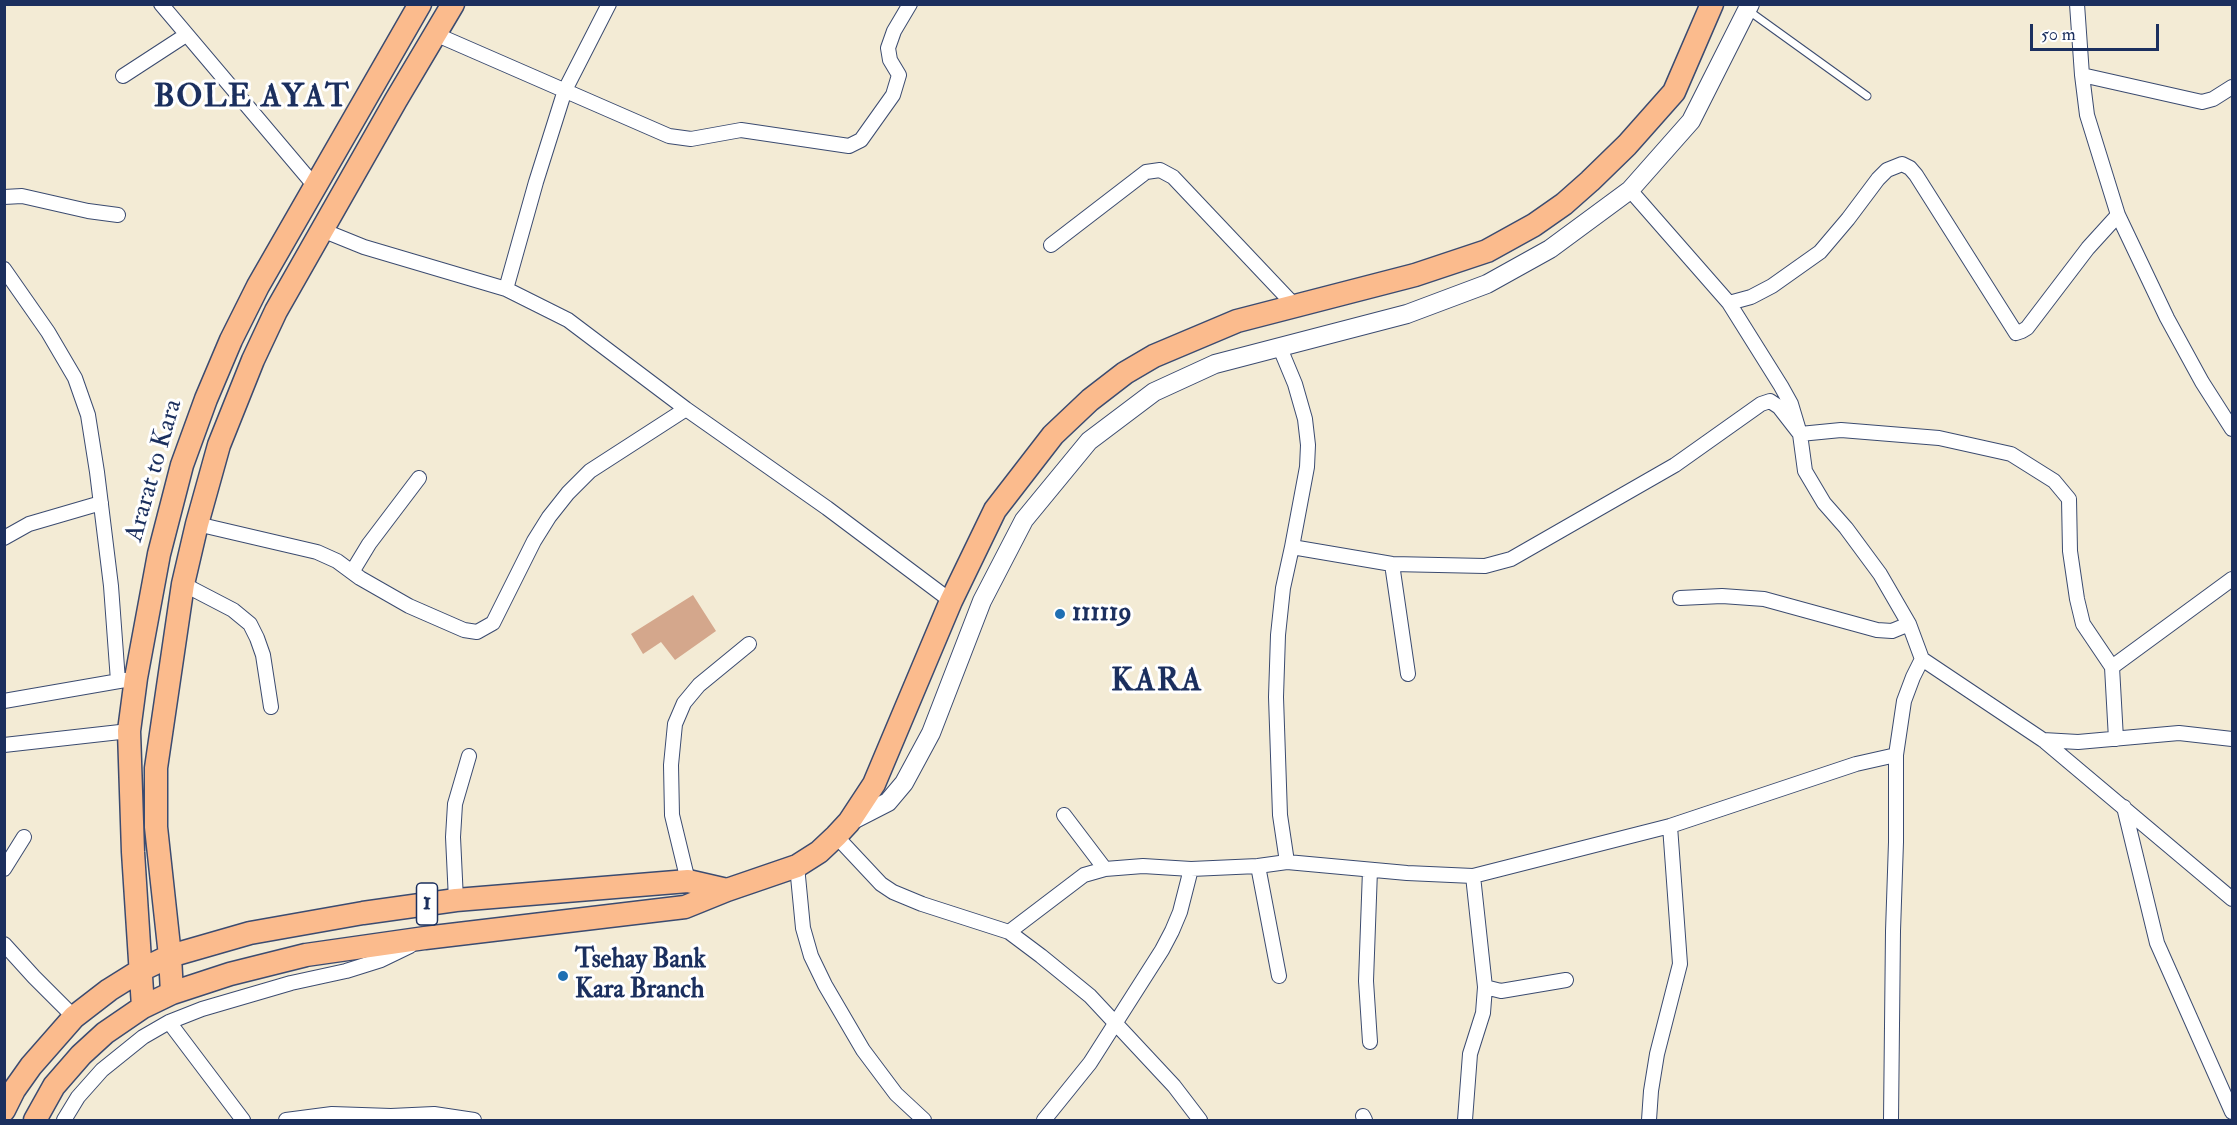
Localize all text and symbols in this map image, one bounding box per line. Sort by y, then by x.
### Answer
scale bar [2033,12,2162,50]
text: 50 m [2041,23,2076,46]
district label: BOLE AYAT [154,80,350,118]
street label: Ararat to Kara [120,396,190,546]
place label: 111119 [1072,598,1132,630]
marker: 111119 [1053,607,1067,621]
district label: KARA [1111,664,1203,702]
road number: 1 [416,883,438,925]
place label: Tsehay Bank Kara Branch [575,945,706,1006]
marker: Tsehay Bank Kara Branch [556,969,570,983]

